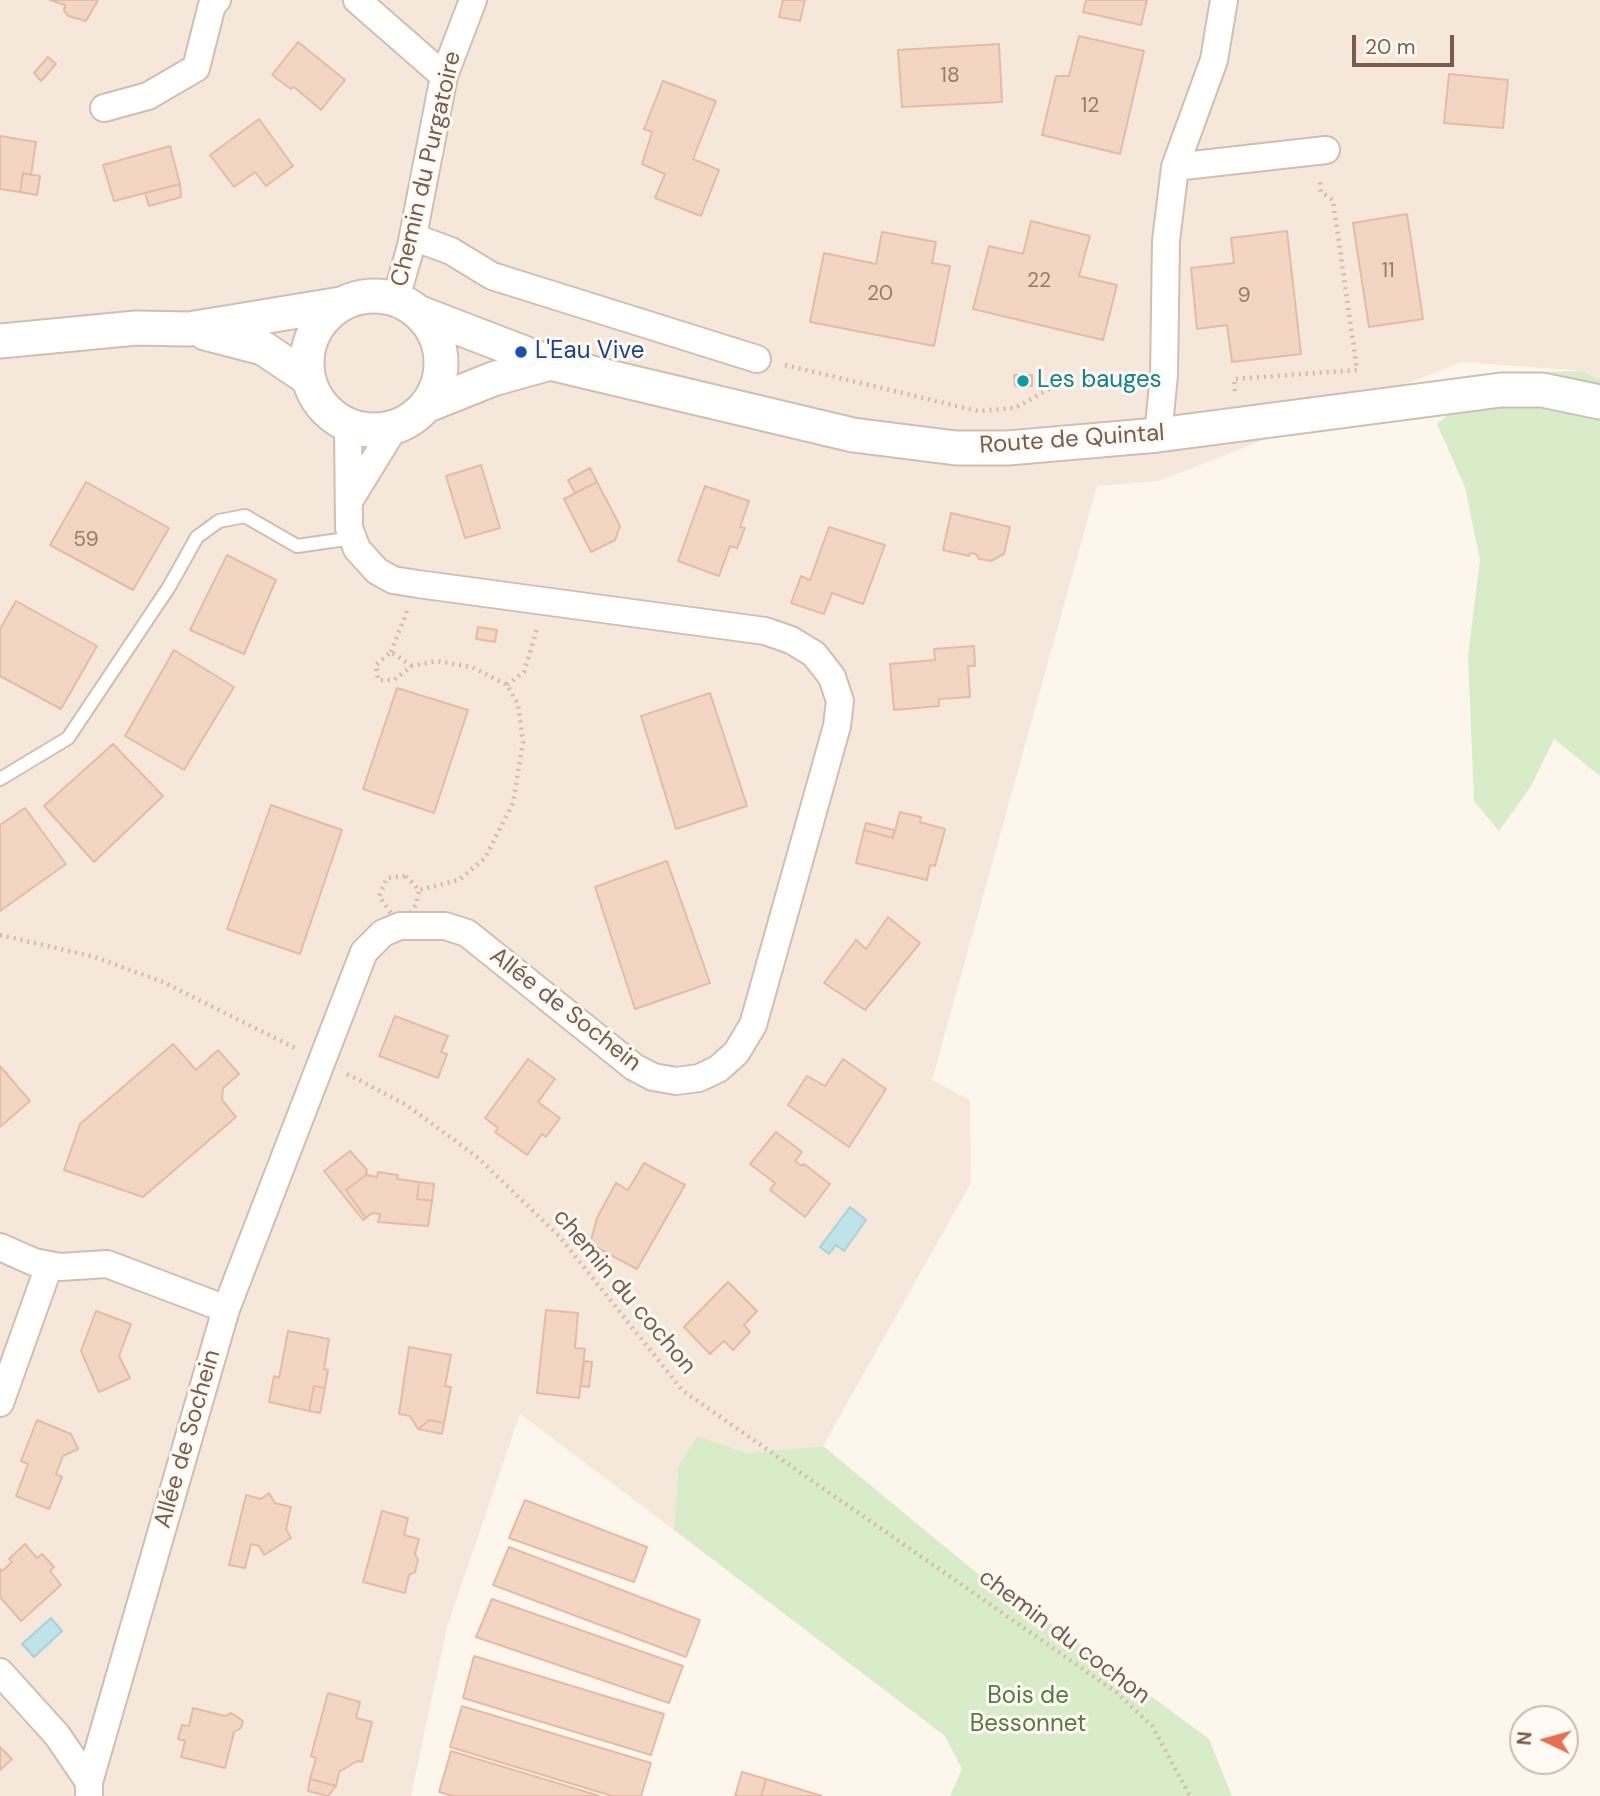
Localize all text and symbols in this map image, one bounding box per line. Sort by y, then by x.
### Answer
scale bar [1355,21,1456,65]
text: 20 m [1365,33,1416,61]
street label: Chemin du Purgatoire [386,49,468,289]
house number: 18 [940,63,960,89]
house number: 12 [1081,93,1099,119]
house number: 11 [1381,258,1395,284]
house number: 22 [1027,268,1051,294]
house number: 20 [867,281,893,307]
house number: 9 [1237,283,1251,309]
place label: L'Eau Vive [535,338,644,366]
marker: L'Eau Vive [513,344,529,360]
place label: Les bauges [1037,367,1162,395]
marker: Les bauges [1015,373,1031,389]
street label: Route de Quintal [979,419,1165,461]
house number: 59 [73,527,99,553]
street label: Allée de Sochein [484,942,646,1078]
street label: chemin du cochon [546,1203,702,1381]
street label: Allée de Sochein [149,1346,227,1532]
street label: chemin du cochon [973,1563,1155,1711]
park label: Bois de Bessonnet [970,1683,1086,1739]
north arrow [1509,1705,1579,1775]
text: N [1512,1730,1538,1746]

